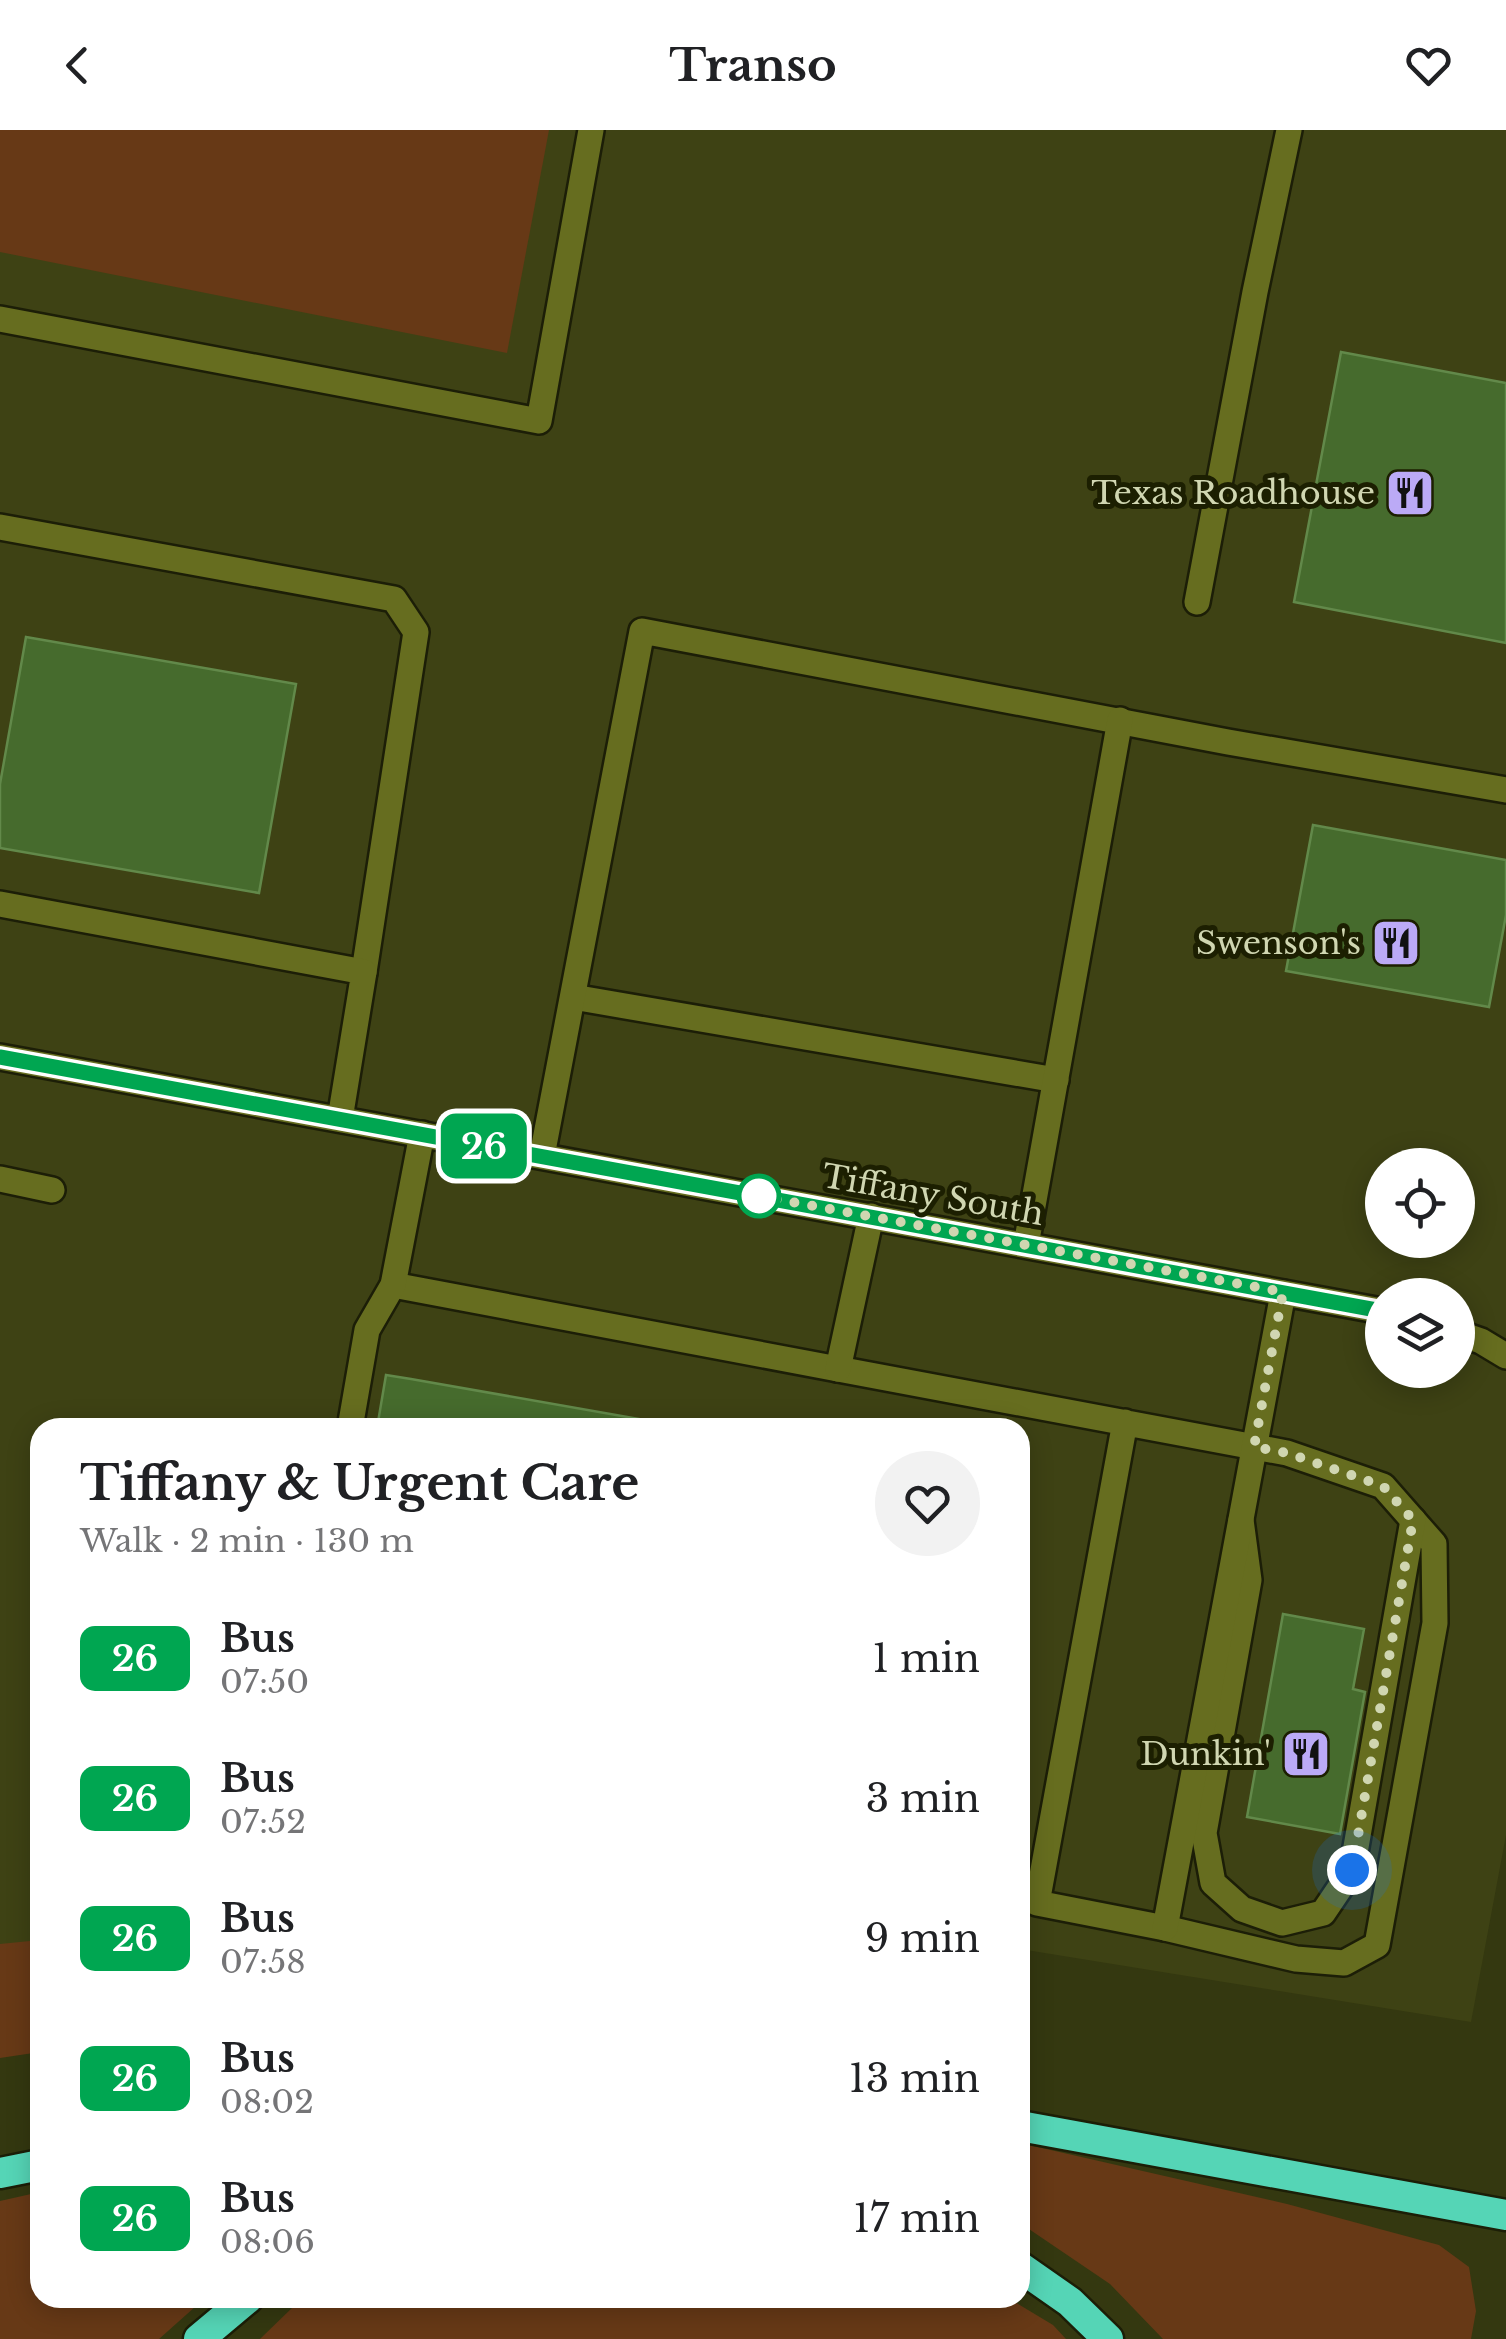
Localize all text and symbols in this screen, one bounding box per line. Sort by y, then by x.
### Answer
text: Transo [669,37,837,93]
icon: back [50,38,105,93]
icon: heart [1401,38,1456,93]
restaurant icon: Texas Roadhouse [1384,467,1436,519]
place label: Texas Roadhouse [1091,473,1375,513]
restaurant icon: Swenson's [1370,917,1422,969]
place label: Swenson's [1196,923,1361,963]
line badge: 26 [439,1114,529,1178]
text: 26 [461,1125,507,1168]
map controls [1365,1148,1475,1388]
button: locate [1365,1148,1475,1258]
street label: Tiffany South [819,1156,1047,1234]
unlabelled marker [738,1175,780,1217]
button: layers [1365,1278,1475,1388]
button: heart [875,1451,980,1556]
text: Tiffany & Urgent Care [80,1453,639,1513]
text: Walk · 2 min · 130 m [80,1521,414,1561]
text: Bus [220,1615,295,1662]
text: 1 min [872,1635,980,1682]
text: 26 [112,1637,158,1680]
text: 07:50 [220,1662,309,1702]
restaurant icon: Dunkin' [1280,1728,1332,1780]
place label: Dunkin' [1140,1734,1271,1774]
text: Bus [220,1755,295,1802]
text: 3 min [866,1775,980,1822]
text: 26 [112,1777,158,1820]
text: 07:52 [220,1802,306,1842]
your location [1327,1845,1377,1895]
text: Bus [220,1895,295,1942]
text: 9 min [865,1915,980,1962]
text: 26 [112,1917,158,1960]
text: 07:58 [220,1942,306,1982]
text: Bus [220,2035,295,2082]
text: 13 min [849,2055,980,2102]
text: 26 [112,2057,158,2100]
text: 08:02 [220,2082,314,2122]
text: Bus [220,2175,295,2222]
text: 17 min [853,2195,980,2242]
text: 26 [112,2197,158,2240]
text: 08:06 [220,2222,315,2262]

